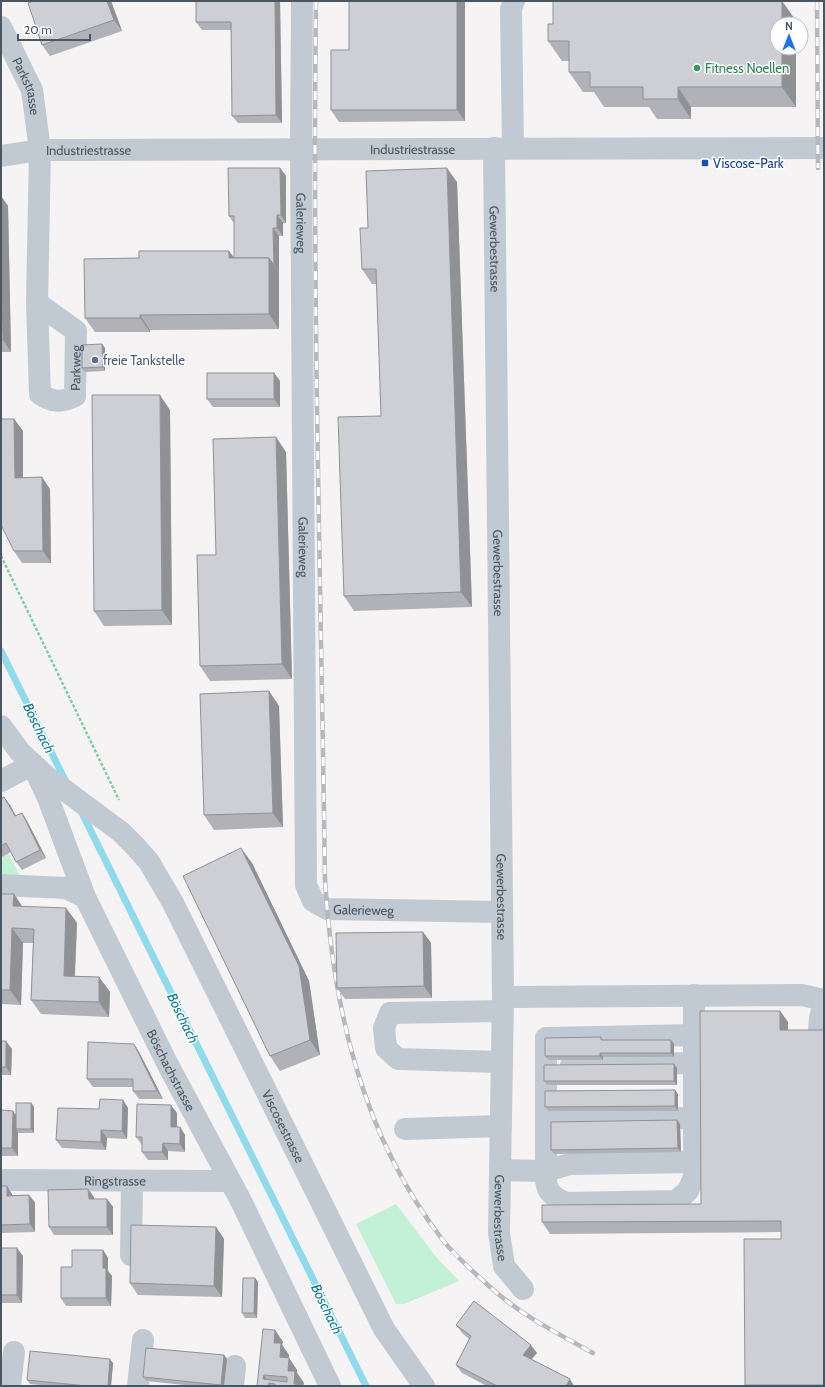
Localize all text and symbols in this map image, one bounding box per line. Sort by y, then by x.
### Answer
scale bar [18,16,90,42]
north arrow [769,16,809,56]
text: N [785,19,793,33]
text: 20 m [24,22,52,37]
street label: Parkstrasse [9,54,43,116]
place label: Fitness Noellen [705,60,789,76]
marker: Fitness Noellen [692,63,702,73]
street label: Industriestrasse [370,141,456,157]
street label: Industriestrasse [46,142,132,158]
place label: Viscose-Park [713,155,784,171]
marker: Viscose-Park [700,158,710,168]
street label: Galerieweg [293,193,310,254]
street label: Gewerbestrasse [487,205,504,293]
street label: Parkweg [67,344,84,391]
place label: freie Tankstelle [103,352,185,368]
marker: freie Tankstelle [90,355,100,365]
street label: Galerieweg [295,517,312,578]
street label: Gewerbestrasse [490,529,507,617]
water label: Böschach [19,700,59,756]
street label: Gewerbestrasse [493,853,510,941]
street label: Galerieweg [333,901,394,918]
water label: Böschach [163,990,203,1046]
street label: Böschachstrasse [144,1027,199,1114]
street label: Viscosestrasse [259,1087,309,1166]
street label: Ringstrasse [84,1172,146,1189]
street label: Gewerbestrasse [491,1174,511,1263]
water label: Böschach [307,1281,347,1337]

